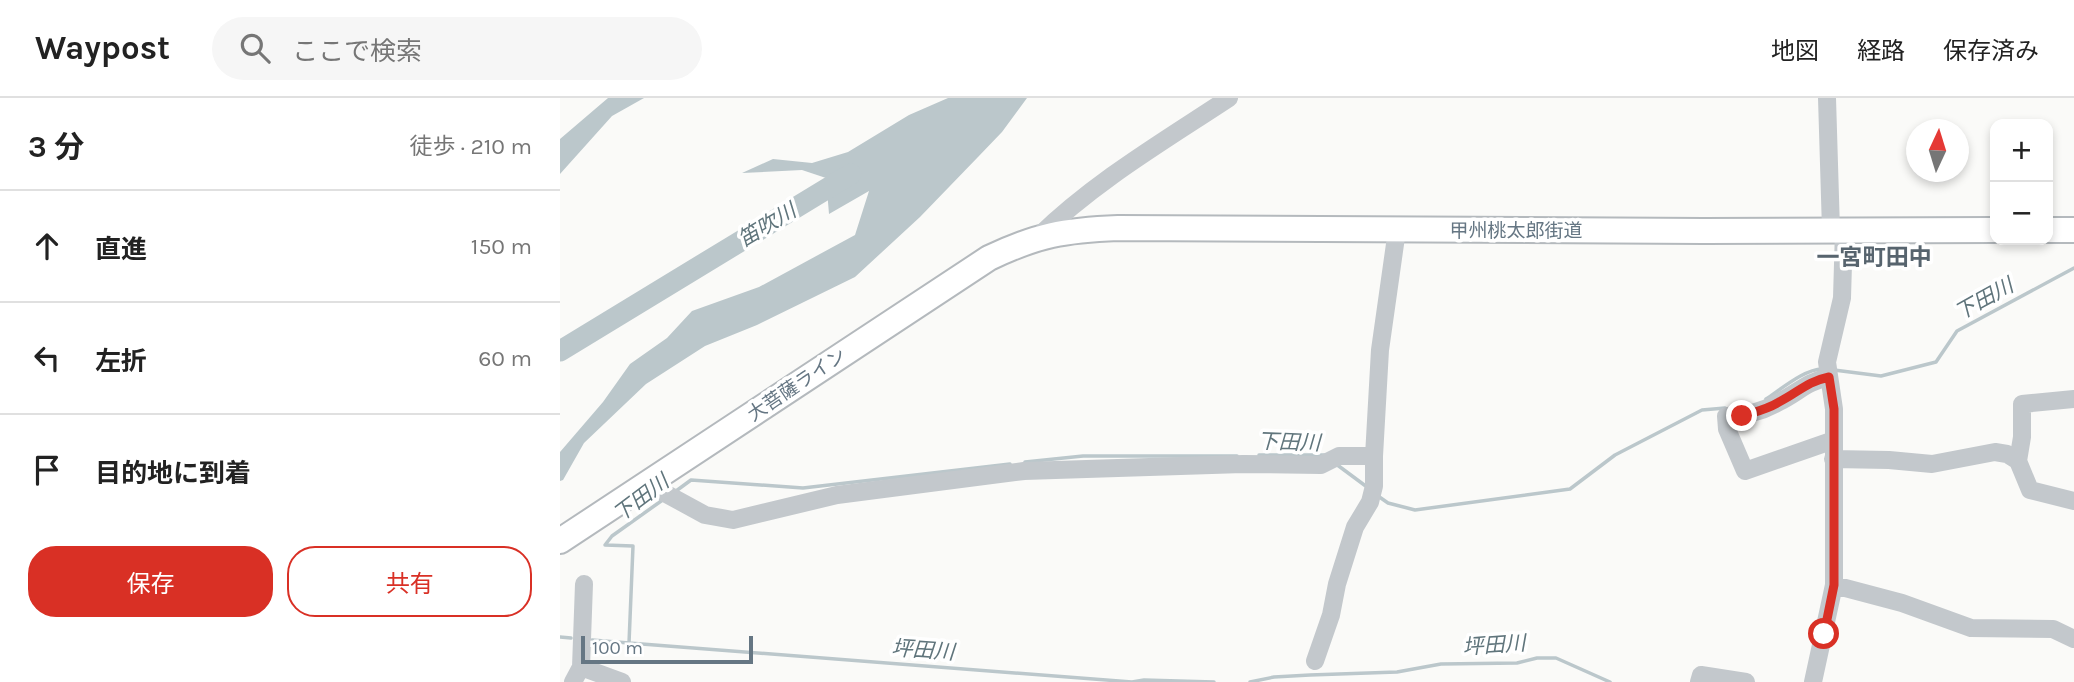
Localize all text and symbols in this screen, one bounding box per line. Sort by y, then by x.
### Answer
search box [212,17,702,80]
text: Waypost [35,29,170,67]
icon: search [236,29,274,67]
text: ここで検索 [292,36,422,67]
text: 地図 [1771,37,1819,65]
text: 経路 [1857,37,1905,65]
text: 保存済み [1943,37,2039,65]
north arrow [1906,119,1969,182]
map controls [1990,119,2053,245]
button: + [1990,119,2053,182]
text: 3 分 [28,129,84,165]
text: 徒歩 · 210 m [409,133,532,160]
button: − [1990,182,2053,245]
water label: 笛吹川 [734,197,802,252]
street label: 甲州桃太郎街道 [1449,220,1583,242]
icon: ahead [28,227,66,265]
text: 150 m [471,233,532,260]
text: 直進 [95,234,147,265]
district label: 一宮町田中 [1817,244,1932,271]
water label: 下田川 [1951,272,2019,325]
icon: left [28,339,66,377]
street label: 大菩薩ライン [744,344,850,426]
text: 60 m [478,345,532,372]
text: 左折 [95,346,147,377]
route end [1726,400,1757,431]
water label: 下田川 [1257,429,1323,455]
icon: arrive [28,451,66,489]
text: 目的地に到着 [95,458,251,489]
water label: 下田川 [609,468,675,527]
button: 保存 [28,546,273,617]
button: 共有 [287,546,532,617]
route start [1808,618,1839,649]
water label: 坪田川 [1462,631,1528,659]
scale bar [581,633,752,665]
water label: 坪田川 [891,636,957,664]
text: 100 m [592,637,643,659]

